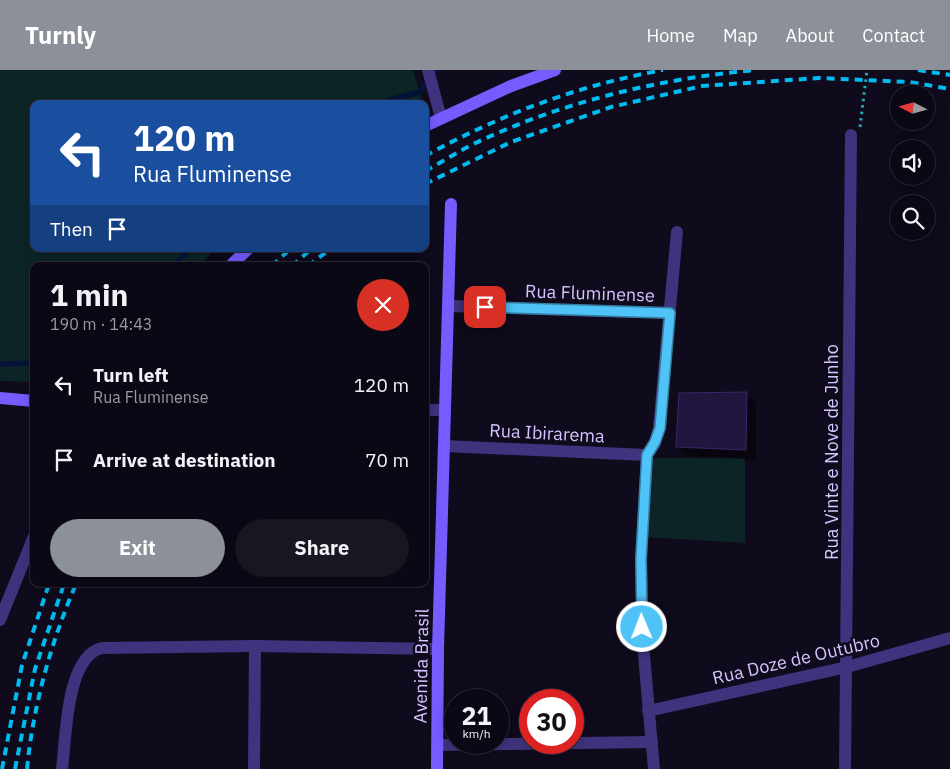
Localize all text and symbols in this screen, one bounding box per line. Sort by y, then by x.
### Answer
text: Turnly [25,19,96,51]
text: Home [647,24,695,47]
text: Map [723,24,758,47]
text: About [786,24,834,47]
text: Contact [862,24,925,47]
north arrow [890,85,935,130]
map controls [890,85,935,240]
text: 120 m [133,115,236,161]
icon: left [50,120,115,185]
button: sound [890,140,935,185]
text: Rua Fluminense [133,159,292,188]
button: search [890,195,935,240]
icon: arrive [103,215,131,243]
text: Then [50,217,93,241]
text: 1 min [50,275,128,314]
button: close [357,279,409,331]
street label: Rua Fluminense [525,279,655,307]
pin [464,286,506,328]
icon: arrive [471,293,499,321]
text: 190 m · 14:43 [50,314,152,334]
street label: Rua Vinte e Nove de Junho [820,344,843,560]
text: Turn left [93,363,169,387]
icon: left [50,371,78,399]
text: 120 m [354,373,409,397]
text: Rua Fluminense [93,387,209,407]
street label: Rua Ibirarema [489,418,606,448]
icon: arrive [50,446,78,474]
text: Arrive at destination [93,448,276,472]
text: 70 m [365,448,409,472]
button: Exit [50,519,225,577]
button: Share [235,519,409,577]
position arrow [615,600,667,652]
street label: Avenida Brasil [408,608,434,724]
street label: Rua Doze de Outubro [710,629,882,689]
speed limit sign: 30 [519,689,584,754]
text: 21 [461,699,492,732]
text: km/h [462,726,491,741]

